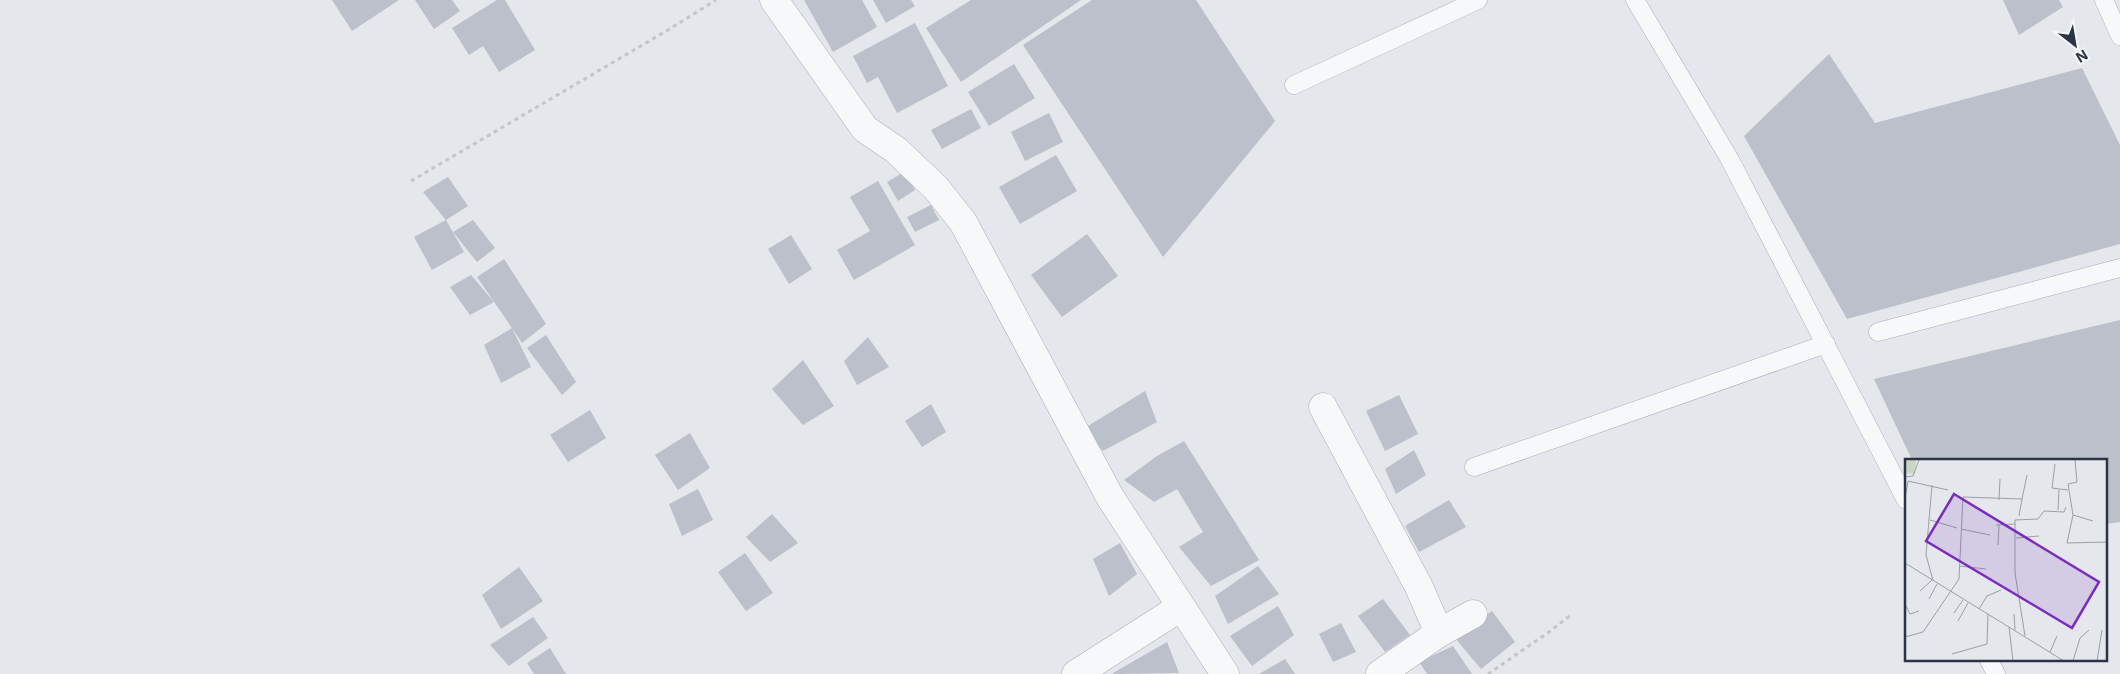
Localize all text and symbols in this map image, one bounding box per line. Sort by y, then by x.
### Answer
north arrow [2050,20,2100,70]
text: N [2073,47,2091,67]
inset map [1905,459,2108,662]

